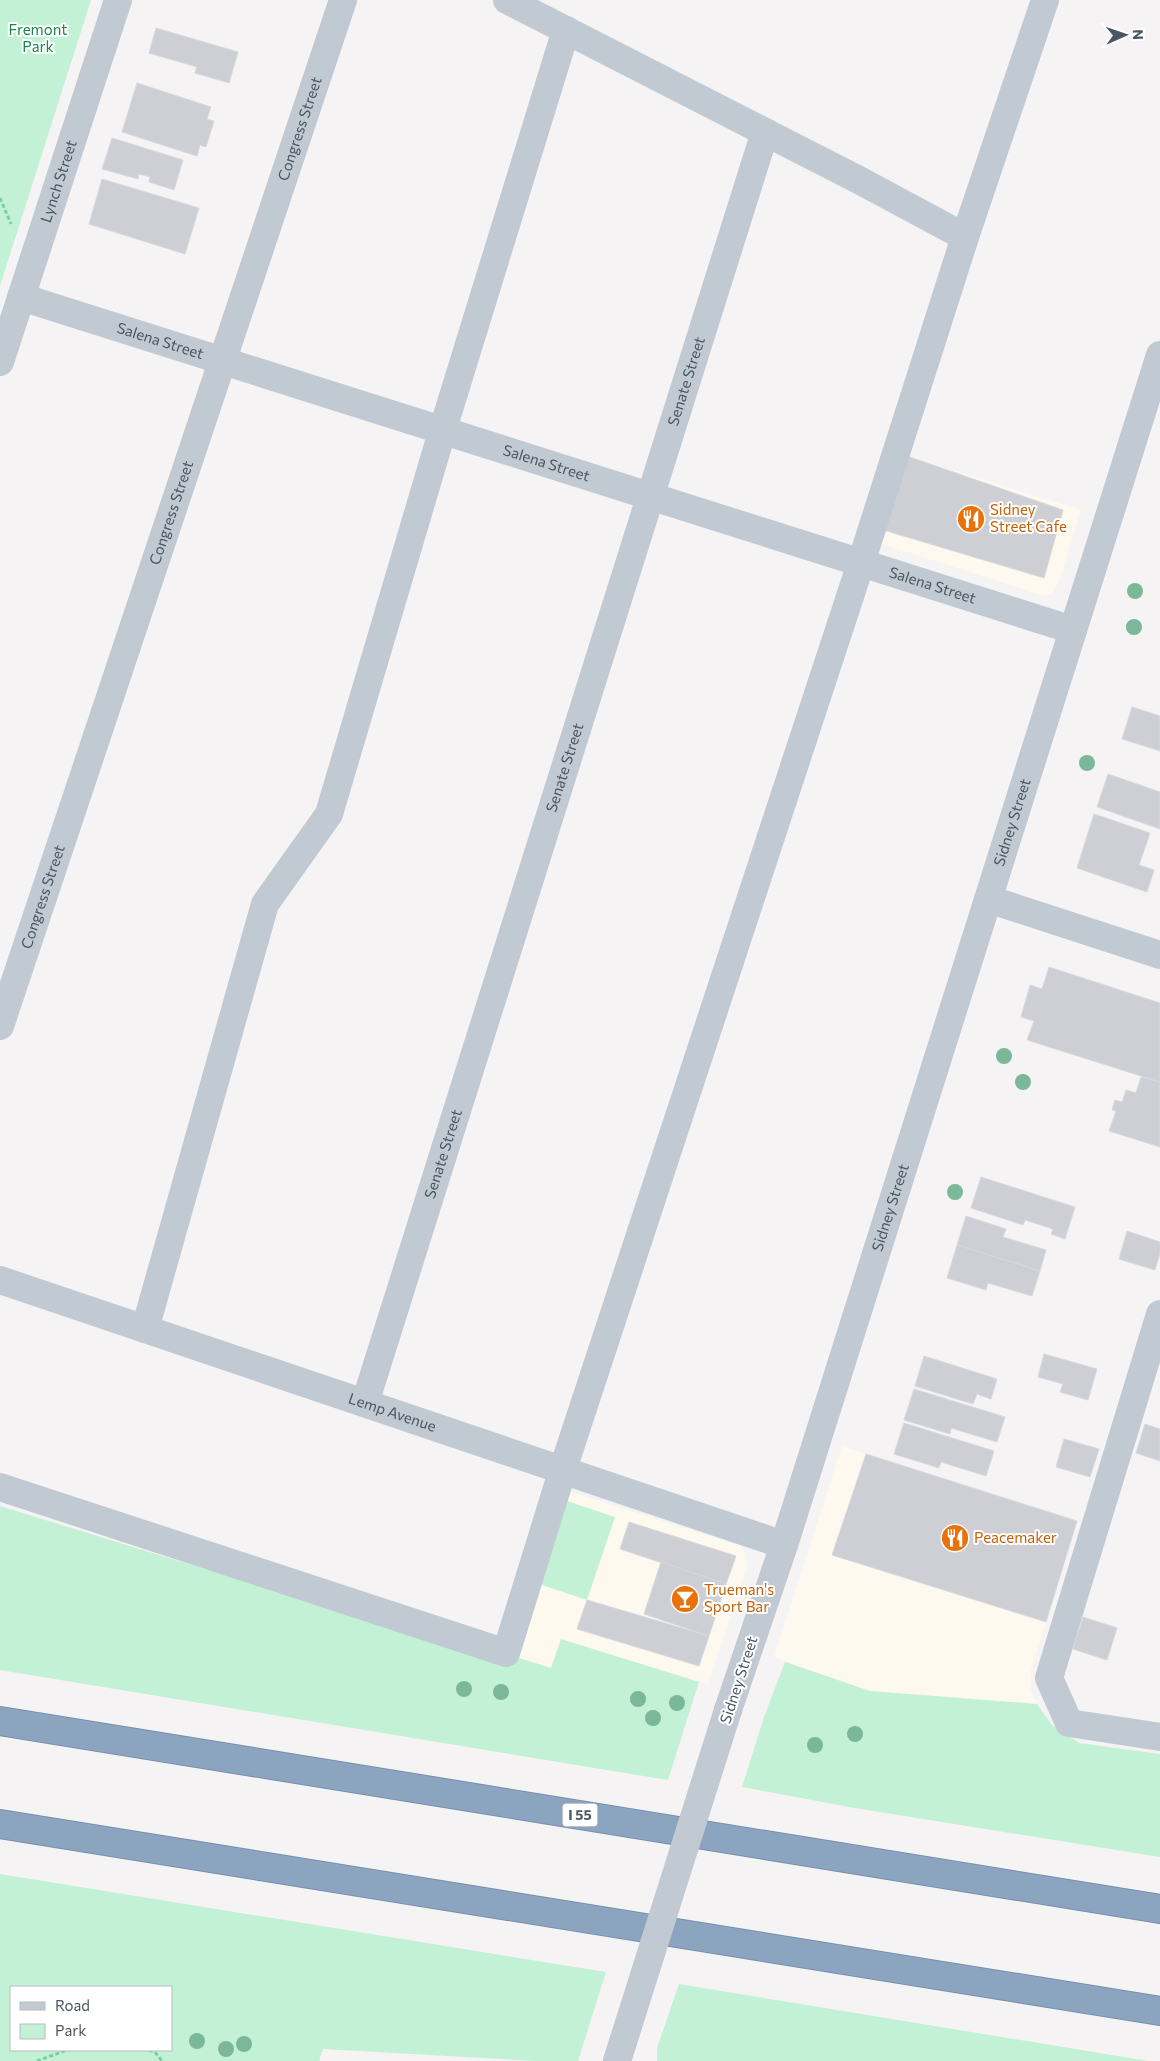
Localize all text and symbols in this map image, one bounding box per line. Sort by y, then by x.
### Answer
north arrow [1100,10,1150,60]
park label: Fremont Park [9,20,67,55]
text: N [1130,29,1147,40]
street label: Congress Street [273,74,325,183]
street label: Lynch Street [36,137,80,225]
street label: Salena Street [115,318,206,362]
street label: Senate Street [663,334,708,428]
street label: Salena Street [501,440,592,485]
street label: Congress Street [145,458,196,567]
place label: Sidney Street Cafe [990,500,1067,535]
restaurant icon: Sidney Street Cafe [956,504,986,534]
street label: Salena Street [887,562,978,607]
street label: Senate Street [542,721,586,814]
street label: Sidney Street [989,776,1034,868]
street label: Congress Street [16,842,68,951]
street label: Senate Street [420,1107,465,1201]
street label: Sidney Street [867,1161,912,1253]
street label: Lemp Avenue [346,1388,439,1435]
restaurant icon: Peacemaker [940,1523,970,1553]
place label: Peacemaker [974,1528,1057,1546]
place label: Trueman's Sport Bar [704,1580,774,1615]
bar icon: Trueman's Sport Bar [670,1584,700,1614]
street label: Sidney Street [715,1634,761,1726]
road number: I 55 [562,1804,598,1826]
legend [10,1986,172,2051]
text: Road [55,1996,90,2014]
text: Park [55,2021,86,2039]

